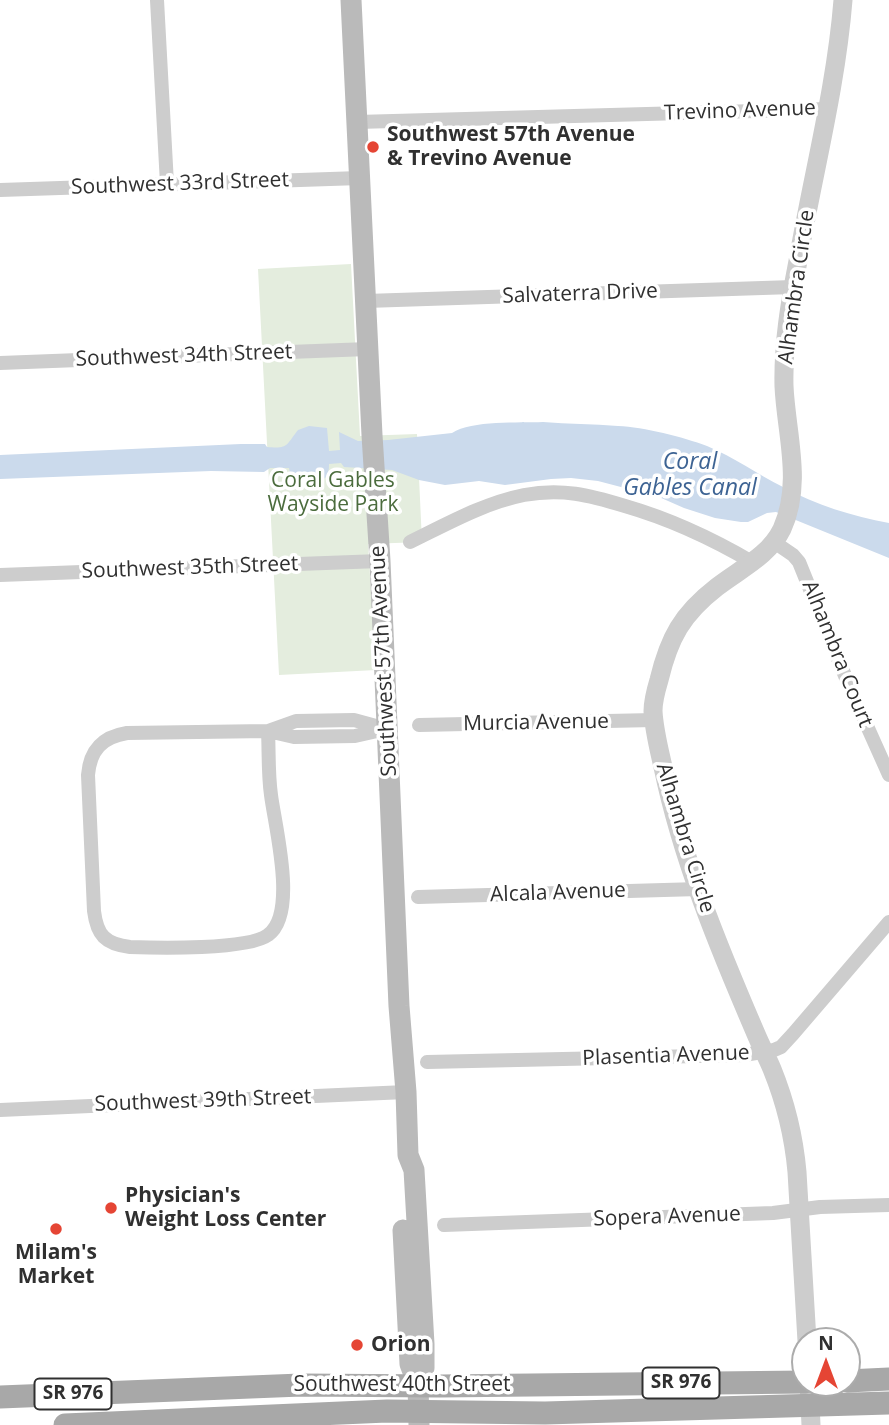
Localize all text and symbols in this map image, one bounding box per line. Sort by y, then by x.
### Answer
street label: Trevino Avenue [664,96,816,126]
place label: Southwest 57th Avenue & Trevino Avenue [387,122,635,172]
marker: Southwest 57th Avenue & Trevino Avenue [365,139,381,155]
street label: Southwest 33rd Street [71,168,289,200]
street label: Alhambra Circle [774,208,820,366]
street label: Salvaterra Drive [502,279,658,309]
street label: Southwest 34th Street [75,340,293,372]
water label: Coral Gables Canal [623,448,757,502]
park label: Coral Gables Wayside Park [268,468,398,518]
street label: Southwest 57th Avenue [365,545,403,777]
street label: Southwest 35th Street [81,552,299,584]
street label: Alhambra Court [796,577,878,731]
street label: Murcia Avenue [463,709,609,737]
street label: Alhambra Circle [650,760,720,916]
street label: Alcala Avenue [490,878,626,908]
street label: Plasentia Avenue [582,1040,750,1072]
street label: Southwest 39th Street [94,1085,312,1117]
place label: Physician's Weight Loss Center [125,1183,326,1233]
marker: Physician's Weight Loss Center [103,1200,119,1216]
street label: Sopera Avenue [593,1202,741,1232]
marker: Milam's Market [48,1221,64,1237]
place label: Milam's Market [15,1240,97,1290]
north arrow [791,1327,861,1397]
text: N [818,1330,834,1356]
place label: Orion [371,1332,430,1358]
marker: Orion [349,1337,365,1353]
road number: SR 976 [642,1368,720,1399]
street label: Southwest 40th Street [294,1372,510,1398]
road number: SR 976 [34,1378,112,1410]

